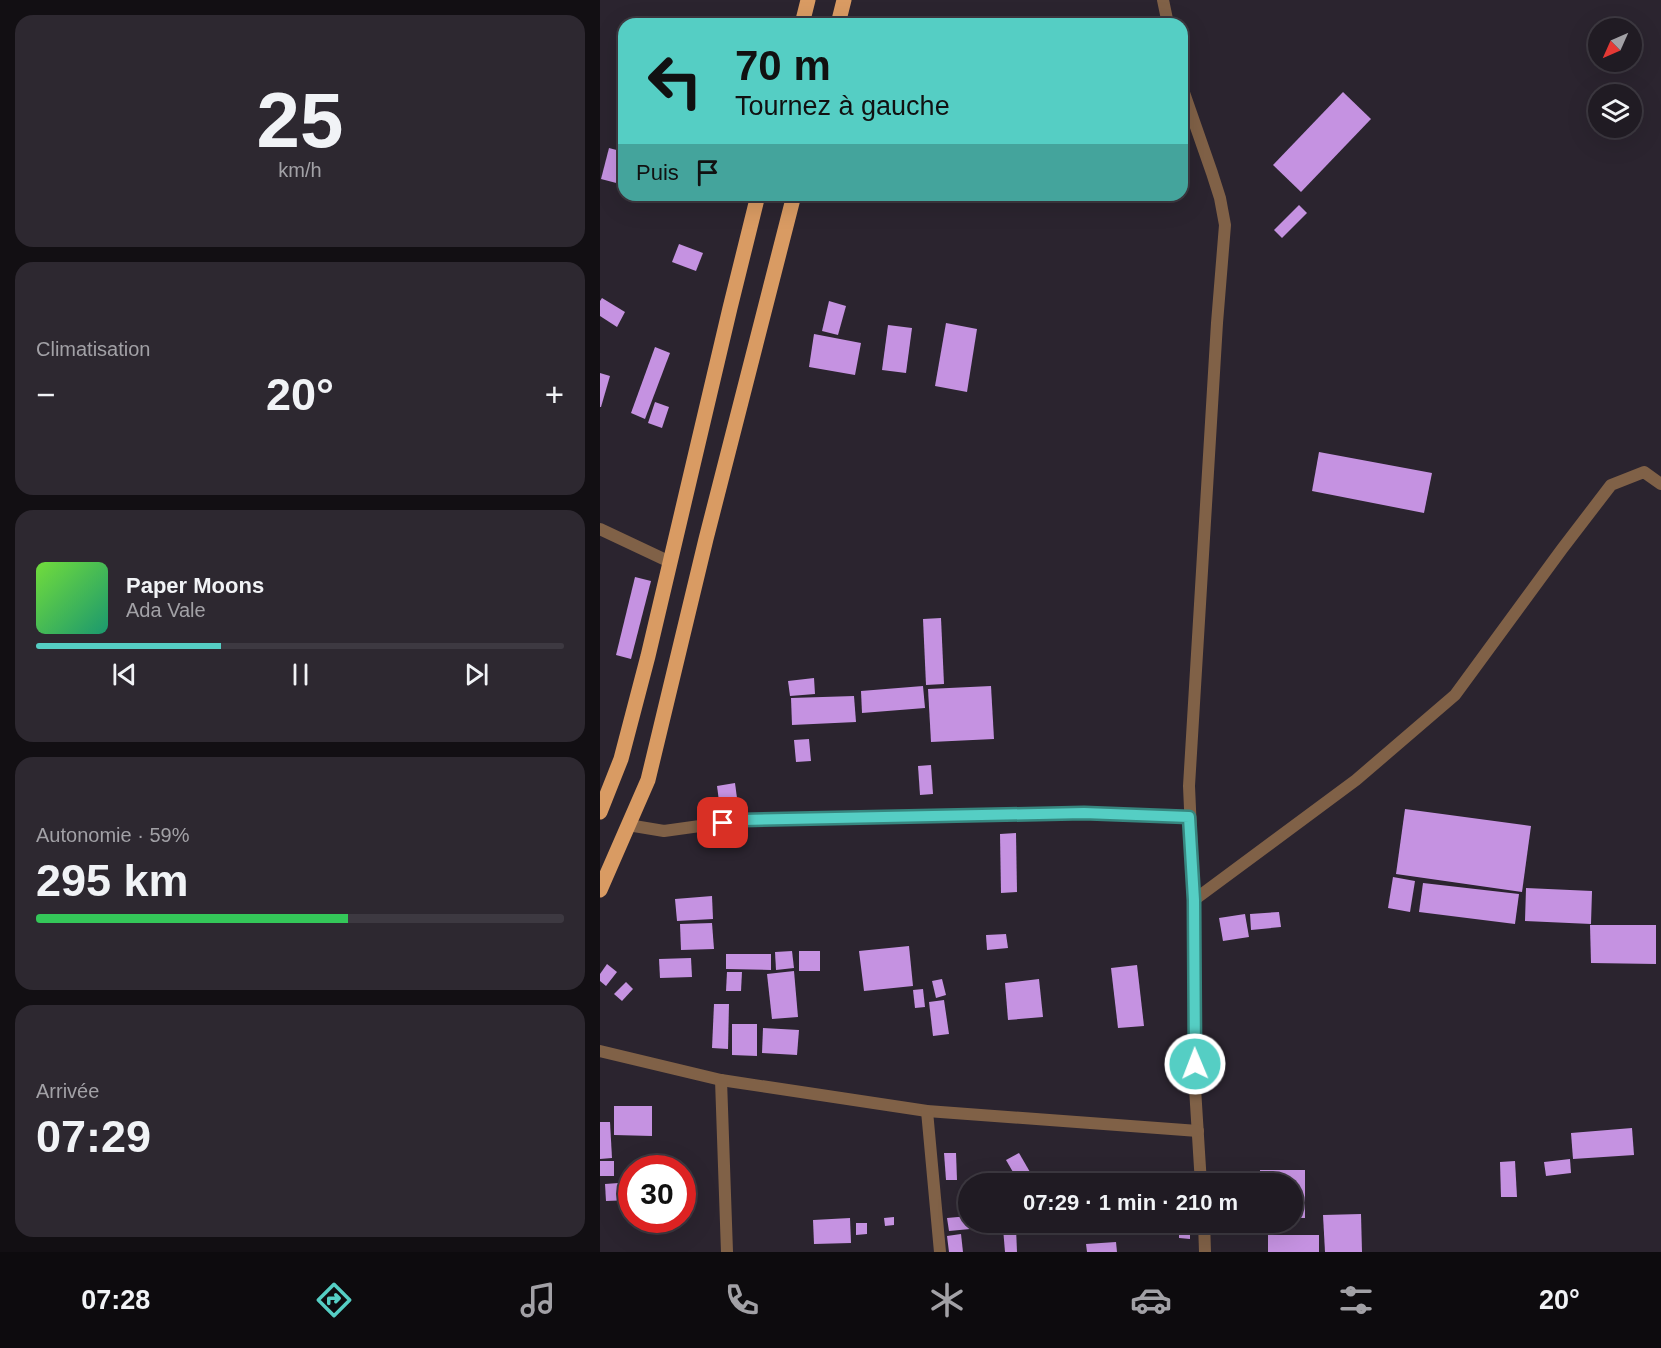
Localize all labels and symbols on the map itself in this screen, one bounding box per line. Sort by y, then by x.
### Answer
north arrow [1588,18,1642,72]
pin [697,797,748,848]
position arrow [1163,1032,1227,1096]
speed limit sign: 30 [618,1155,696,1233]

